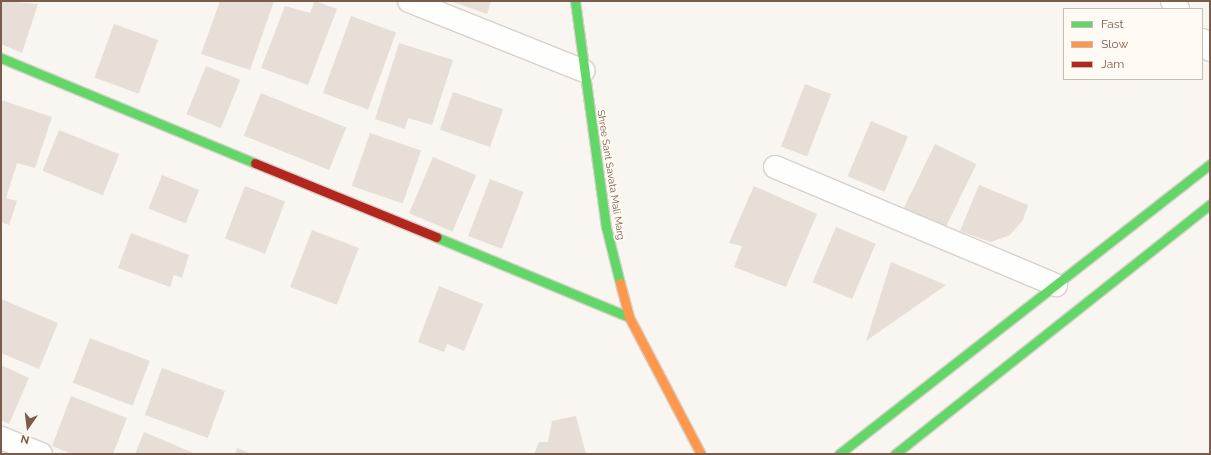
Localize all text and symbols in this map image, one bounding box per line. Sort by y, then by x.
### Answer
legend [1063,8,1203,80]
text: Fast [1101,17,1124,31]
text: Slow [1101,37,1128,51]
text: Jam [1101,57,1124,71]
street label: Shree Sant Savata Mali Marg [595,109,627,241]
north arrow [8,407,48,447]
text: N [19,432,31,446]

